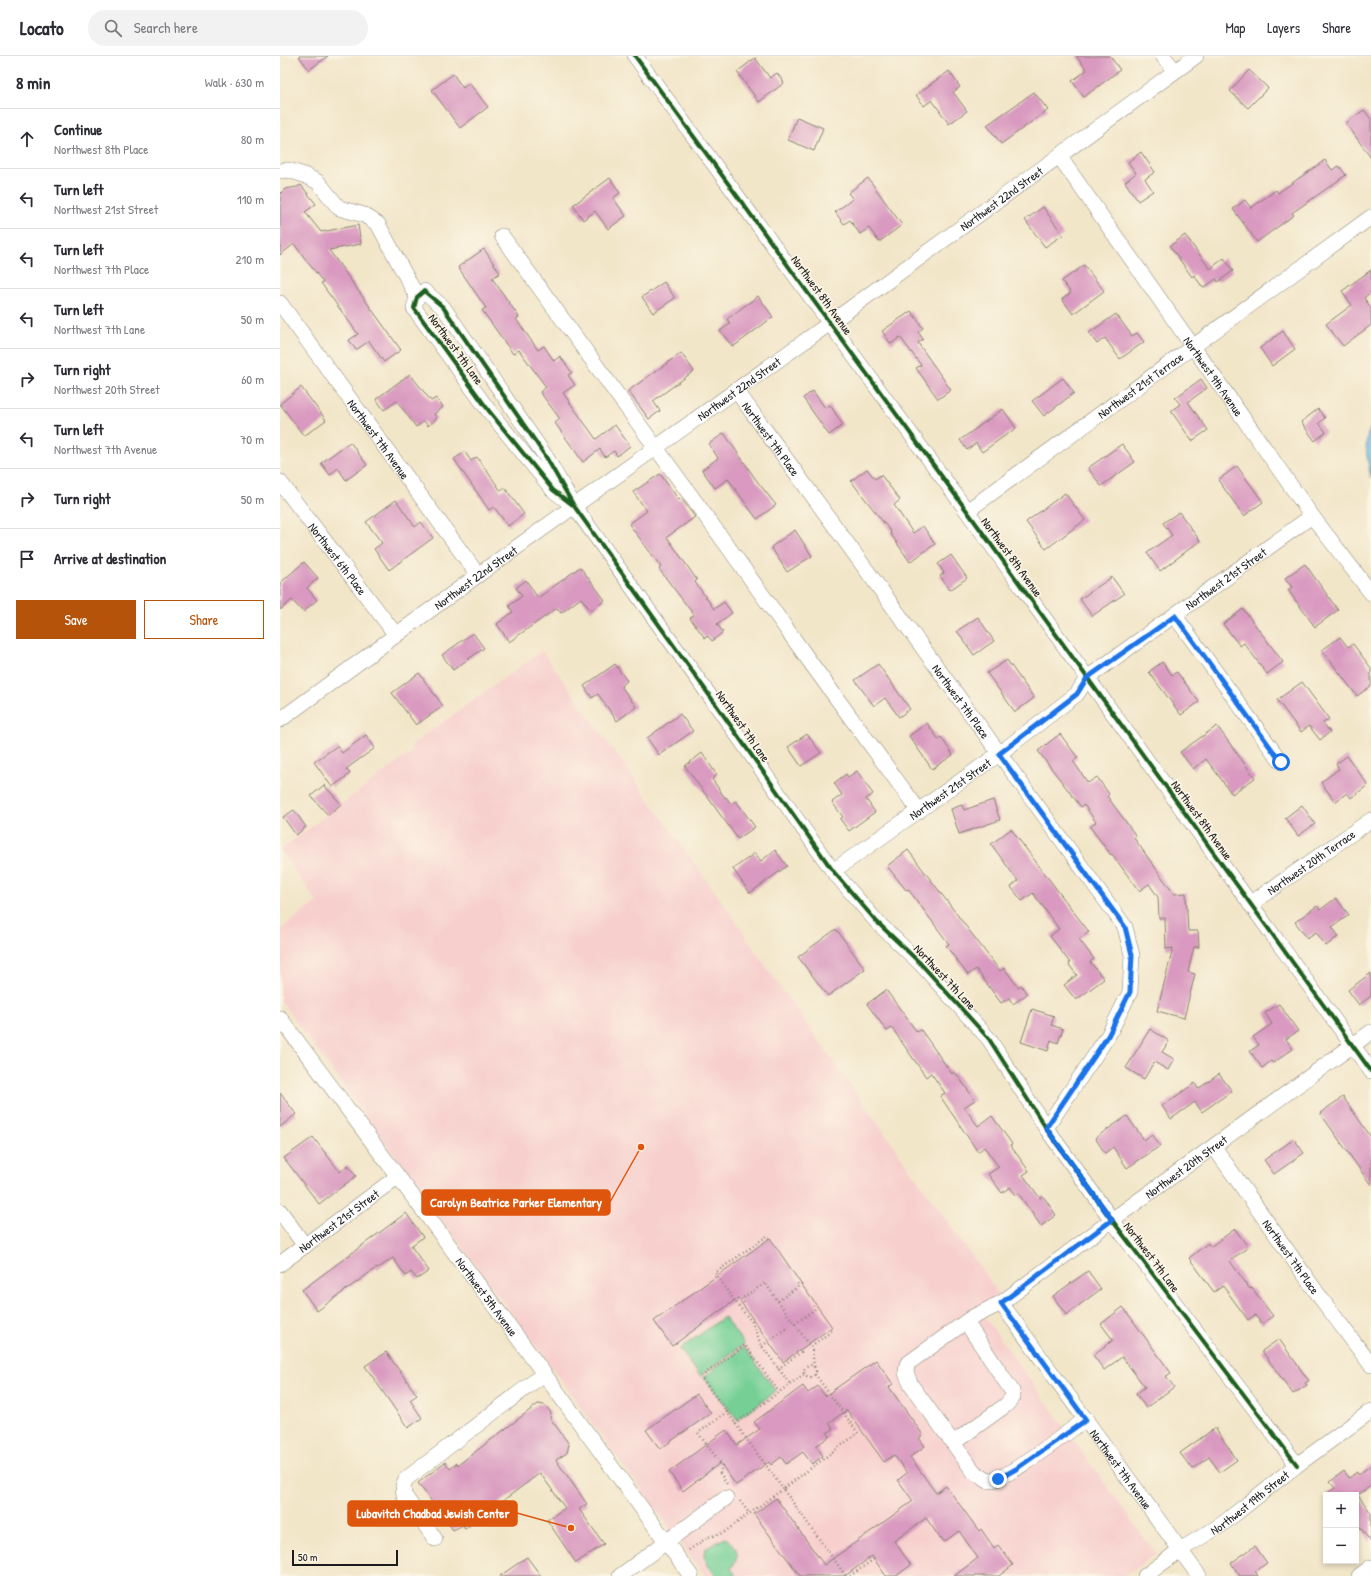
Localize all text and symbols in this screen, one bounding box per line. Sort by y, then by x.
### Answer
search box [88,10,368,46]
text: Locato [20,15,64,41]
icon: search [102,17,124,39]
text: Search here [134,17,198,38]
text: Map [1225,18,1245,37]
text: Layers [1267,18,1300,37]
text: Share [1322,18,1351,37]
text: 8 min [16,71,50,94]
text: Walk · 630 m [205,73,264,91]
text: Continue [54,119,102,140]
icon: ahead [16,128,38,150]
text: 80 m [241,130,264,148]
text: Northwest 8th Place [54,140,148,158]
street label: Northwest 22nd Street [956,162,1047,234]
text: Turn left [54,179,104,200]
icon: left [16,188,38,210]
text: 110 m [237,190,264,208]
text: Northwest 21st Street [54,200,158,218]
text: Turn left [54,239,104,260]
icon: left [16,248,38,270]
text: 210 m [236,250,264,268]
street label: Northwest 8th Avenue [787,252,857,338]
text: Northwest 7th Place [54,260,149,278]
text: Turn left [54,299,104,320]
icon: left [16,308,38,330]
text: 50 m [241,310,264,328]
street label: Northwest 7th Lane [424,310,488,388]
text: Northwest 7th Lane [54,320,145,338]
street label: Northwest 9th Avenue [1180,333,1248,420]
street label: Northwest 21st Terrace [1094,348,1187,422]
street label: Northwest 22nd Street [693,352,785,424]
text: Turn right [54,359,110,380]
icon: right [16,368,38,390]
text: 60 m [241,370,264,388]
text: Northwest 20th Street [54,380,160,398]
street label: Northwest 7th Avenue [344,395,414,483]
street label: Northwest 7th Place [739,398,804,479]
text: Turn left [54,419,104,440]
icon: left [16,428,38,450]
text: 70 m [240,430,264,448]
text: Northwest 7th Avenue [54,440,157,458]
icon: right [16,488,38,510]
text: Turn right [54,488,110,509]
text: 50 m [241,490,264,508]
street label: Northwest 8th Avenue [977,514,1047,600]
street label: Northwest 6th Place [305,519,371,598]
street label: Northwest 22nd Street [430,541,521,613]
street label: Northwest 21st Street [1181,543,1270,613]
icon: arrive [16,548,38,570]
text: Arrive at destination [54,548,166,569]
button: Save [16,600,136,639]
button: Share [144,600,264,639]
street label: Northwest 7th Place [929,660,994,742]
street label: Northwest 7th Lane [712,687,774,765]
street label: Northwest 21st Street [906,753,995,823]
route start [1272,753,1290,771]
street label: Northwest 8th Avenue [1167,777,1237,863]
street label: Northwest 20th Terrace [1263,825,1358,898]
street label: Northwest 7th Lane [910,940,980,1014]
street label: Northwest 20th Street [1141,1130,1231,1202]
street label: Northwest 21st Street [295,1184,383,1256]
callout: Carolyn Beatrice Parker Elementary [422,1190,610,1215]
text: Carolyn Beatrice Parker Elementary [430,1193,602,1212]
street label: Northwest 7th Place [1259,1216,1324,1297]
street label: Northwest 7th Lane [1120,1218,1184,1296]
street label: Northwest 5th Avenue [452,1253,522,1340]
street label: Northwest 7th Avenue [1086,1425,1156,1513]
street label: Northwest 19th Street [1207,1466,1293,1538]
route end [989,1470,1007,1488]
map controls [1323,1492,1359,1564]
button: + [1323,1492,1359,1528]
callout: Lubavitch Chadbad Jewish Center [348,1501,517,1526]
text: Lubavitch Chadbad Jewish Center [356,1504,511,1522]
button: − [1323,1528,1359,1564]
scale bar [292,1548,398,1567]
text: 50 m [298,1550,318,1564]

